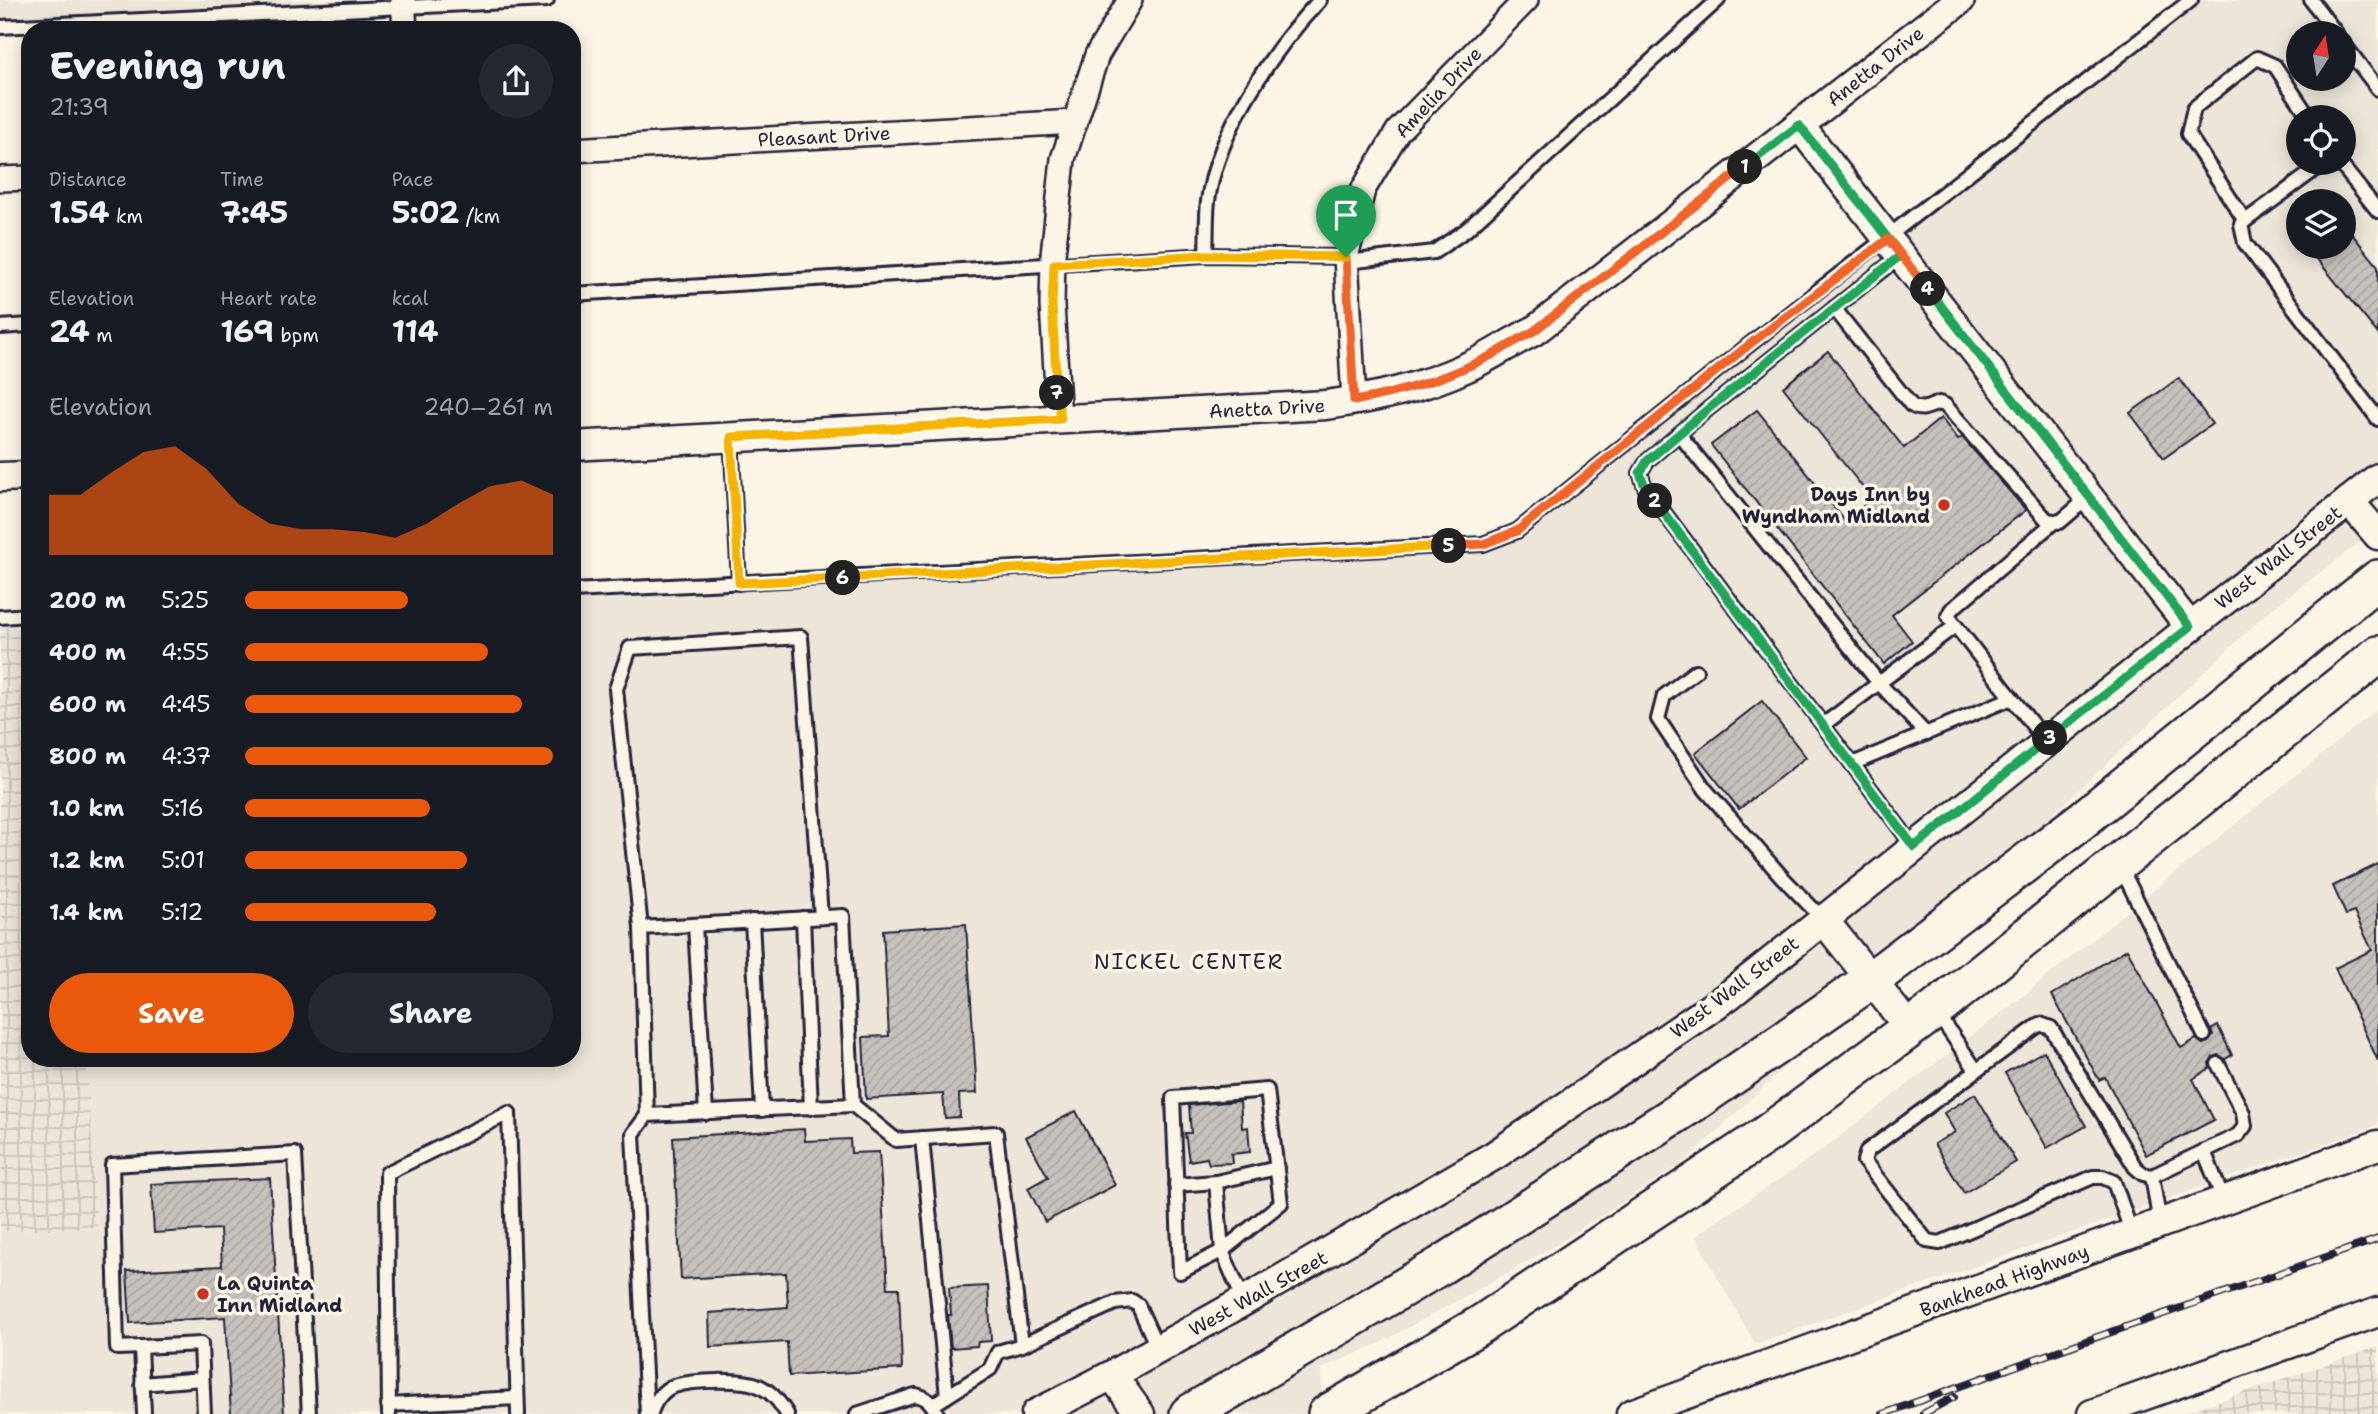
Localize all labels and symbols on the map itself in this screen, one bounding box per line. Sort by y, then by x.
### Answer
street label: Anetta Drive [1822,21,1929,112]
north arrow [2286,21,2356,91]
street label: Amelia Drive [1390,41,1487,143]
street label: Pleasant Drive [757,121,891,152]
pin: 1 [1728,150,1762,184]
pin [1316,185,1376,257]
pin: 4 [1910,272,1946,306]
pin: 7 [1040,376,1074,410]
street label: Anetta Drive [1208,393,1326,424]
place label: Days Inn by Wyndham Midland [1742,482,1930,529]
pin: 2 [1638,484,1672,518]
marker: Days Inn by Wyndham Midland [1936,497,1952,513]
street label: West Wall Street [2210,500,2347,615]
pin: 5 [1432,528,1466,564]
pin: 6 [826,560,860,596]
pin: 3 [2032,720,2068,756]
street label: West Wall Street [1665,931,1804,1044]
district label: NICKEL CENTER [1094,948,1284,976]
street label: Bankhead Highway [1916,1238,2092,1323]
street label: West Wall Street [1184,1245,1332,1342]
place label: La Quinta Inn Midland [217,1271,342,1318]
marker: La Quinta Inn Midland [195,1286,211,1302]

